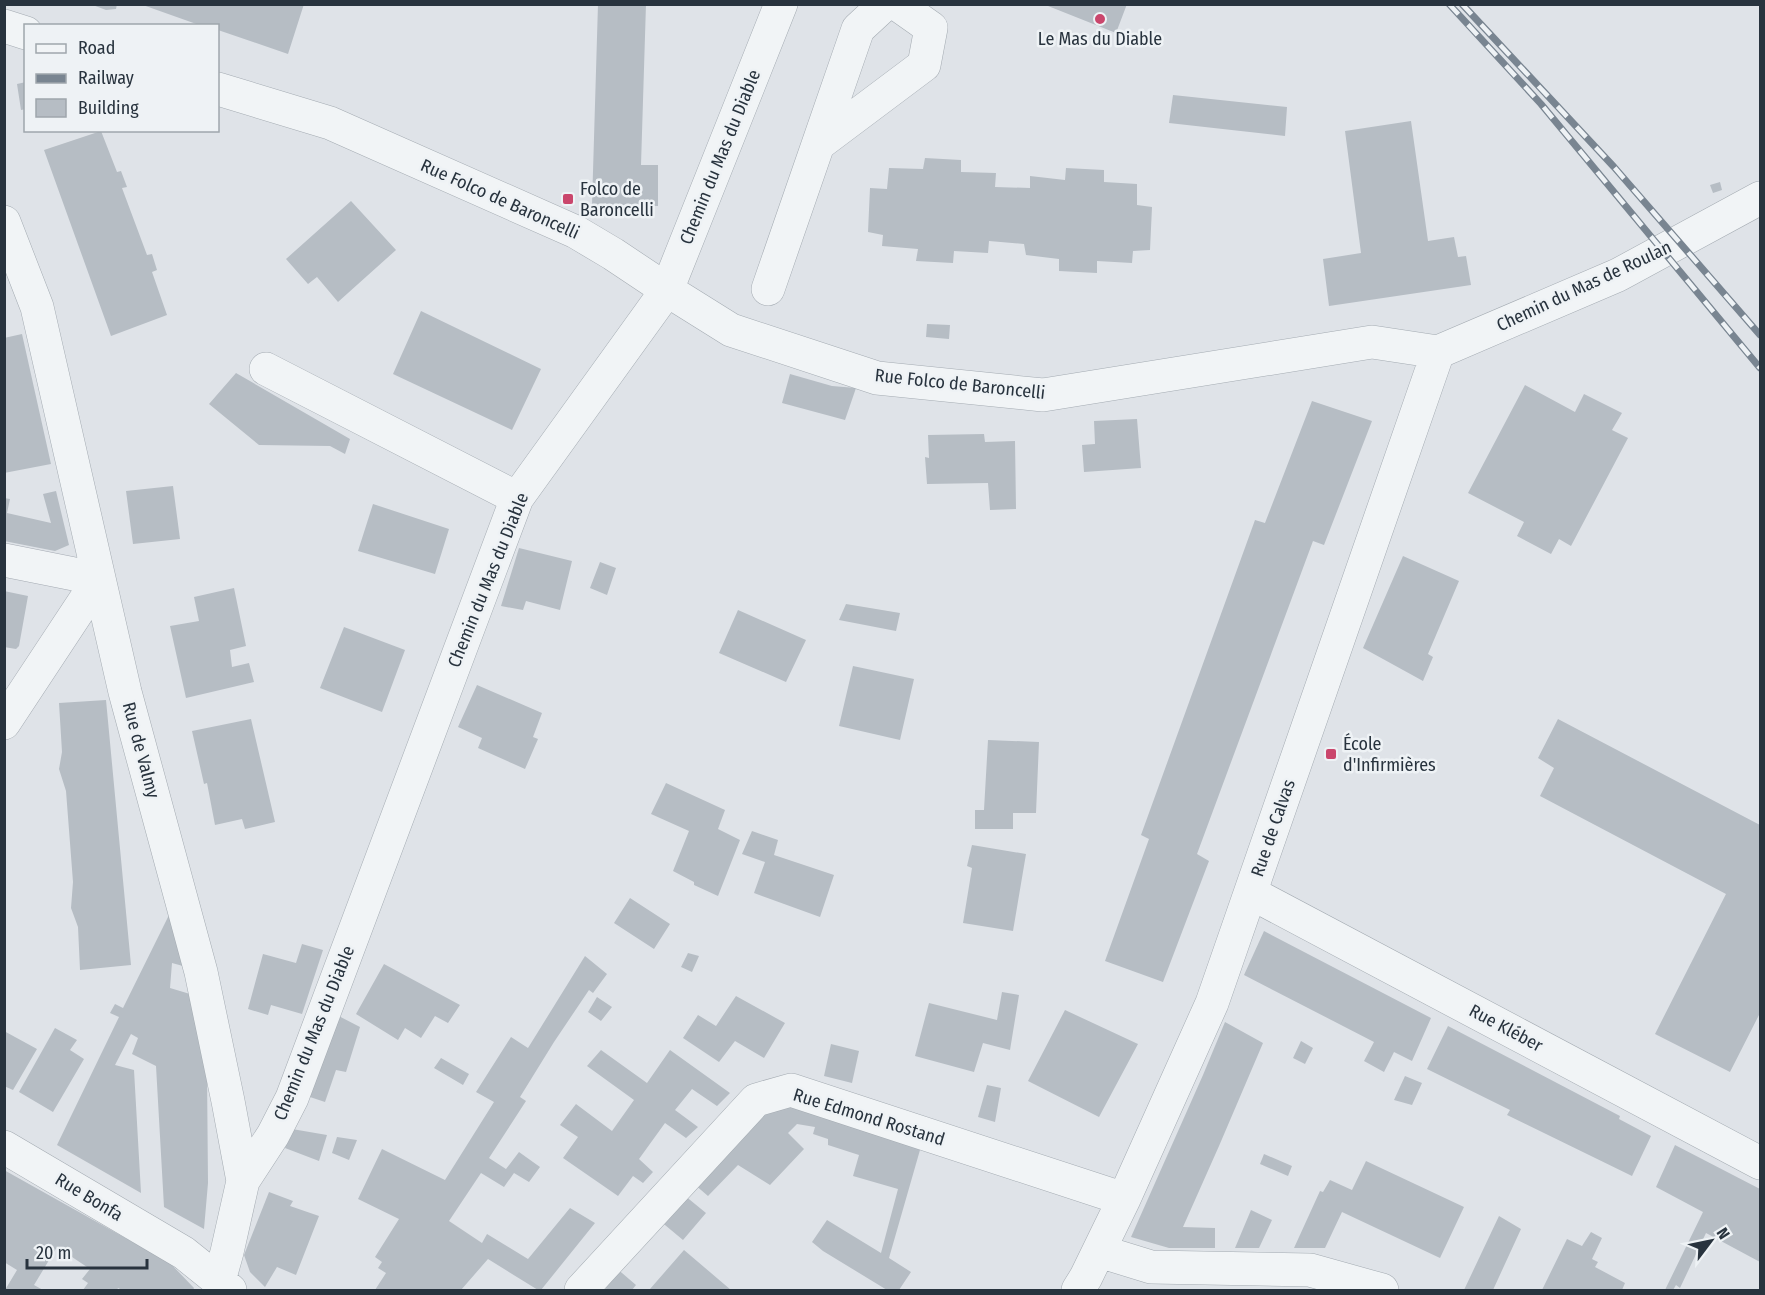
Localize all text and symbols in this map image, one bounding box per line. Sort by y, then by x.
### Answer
marker: Le Mas du Diable [1093,12,1107,26]
legend [24,24,219,132]
place label: Le Mas du Diable [1038,28,1162,50]
text: Road [78,37,115,59]
street label: Chemin du Mas du Diable [675,66,765,248]
text: Railway [78,67,134,89]
text: Building [78,97,139,119]
street label: Rue Folco de Baroncelli [417,154,583,244]
place label: Folco de Baroncelli [580,178,654,221]
marker: Folco de Baroncelli [561,192,575,206]
street label: Chemin du Mas de Roulan [1493,236,1675,336]
street label: Rue Folco de Baroncelli [874,364,1046,404]
street label: Chemin du Mas du Diable [443,489,533,671]
street label: Rue de Valmy [118,699,164,801]
place label: École d'Infirmières [1343,732,1436,776]
marker: École d'Infirmières [1324,747,1338,761]
street label: Rue de Calvas [1246,776,1300,880]
street label: Chemin du Mas du Diable [269,942,359,1124]
street label: Rue Kléber [1465,999,1547,1057]
street label: Rue Edmond Rostand [791,1084,947,1150]
street label: Rue Bonfa [51,1168,127,1226]
north arrow [1681,1211,1741,1271]
text: N [1713,1224,1734,1242]
scale bar [27,1232,147,1270]
text: 20 m [36,1242,71,1264]

